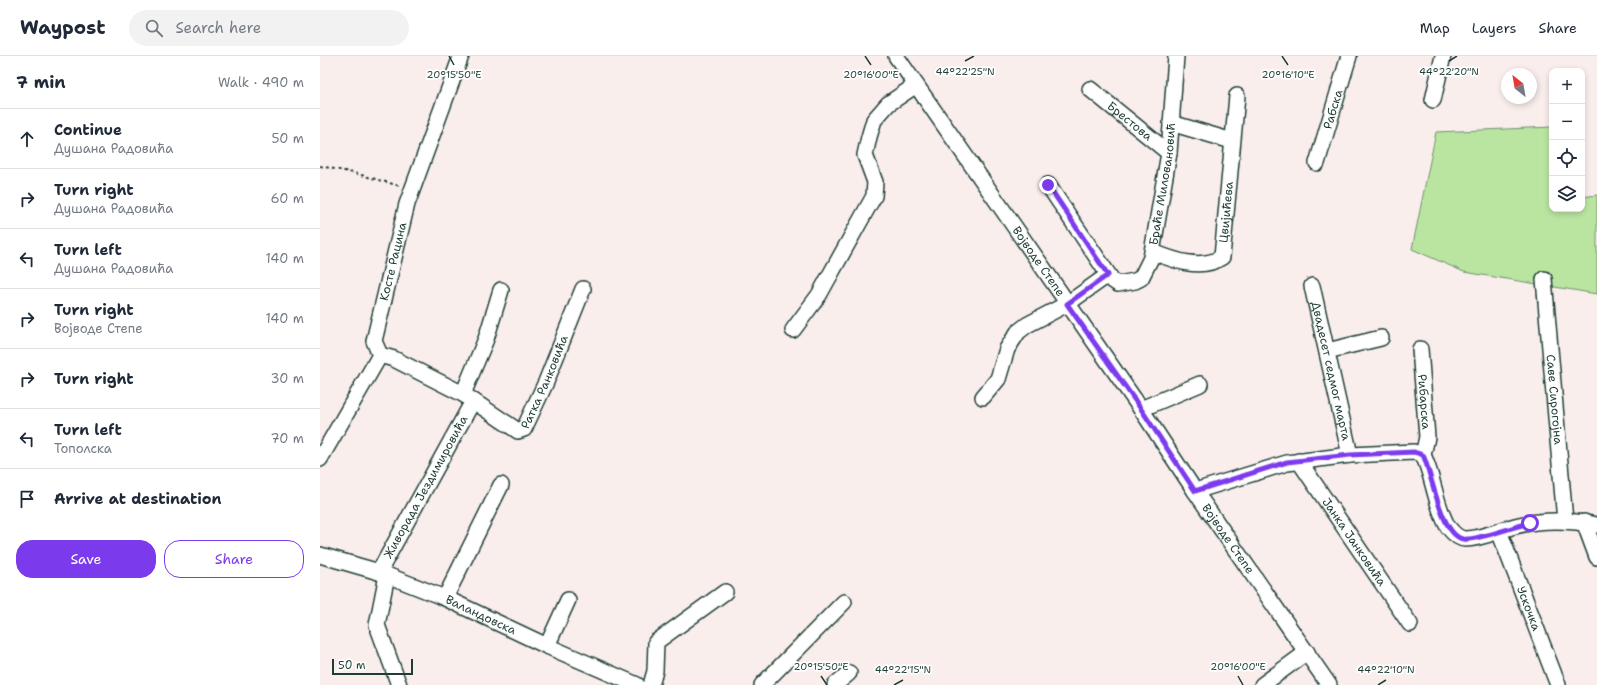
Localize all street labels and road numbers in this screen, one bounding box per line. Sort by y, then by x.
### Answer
street label: Рабска [1320,87,1347,131]
street label: Брестова [1104,98,1156,145]
street label: Браће Миловановић [1145,122,1179,246]
street label: Цвијићева [1215,180,1237,244]
street label: Косте Рацина [376,220,410,303]
street label: Војводе Степе [1009,223,1069,300]
street label: Двадесет седмог марта [1308,300,1355,442]
street label: Ратка Ранковића [517,332,572,431]
street label: Саве Сирогојна [1543,354,1566,446]
street label: Рибарска [1414,374,1434,431]
street label: Живорада Јездимировића [380,412,472,561]
street label: Јанка Јанковића [1318,495,1390,590]
street label: Војводе Степе [1198,501,1258,577]
street label: Ускочка [1513,584,1545,634]
street label: Валандовска [443,591,519,639]

